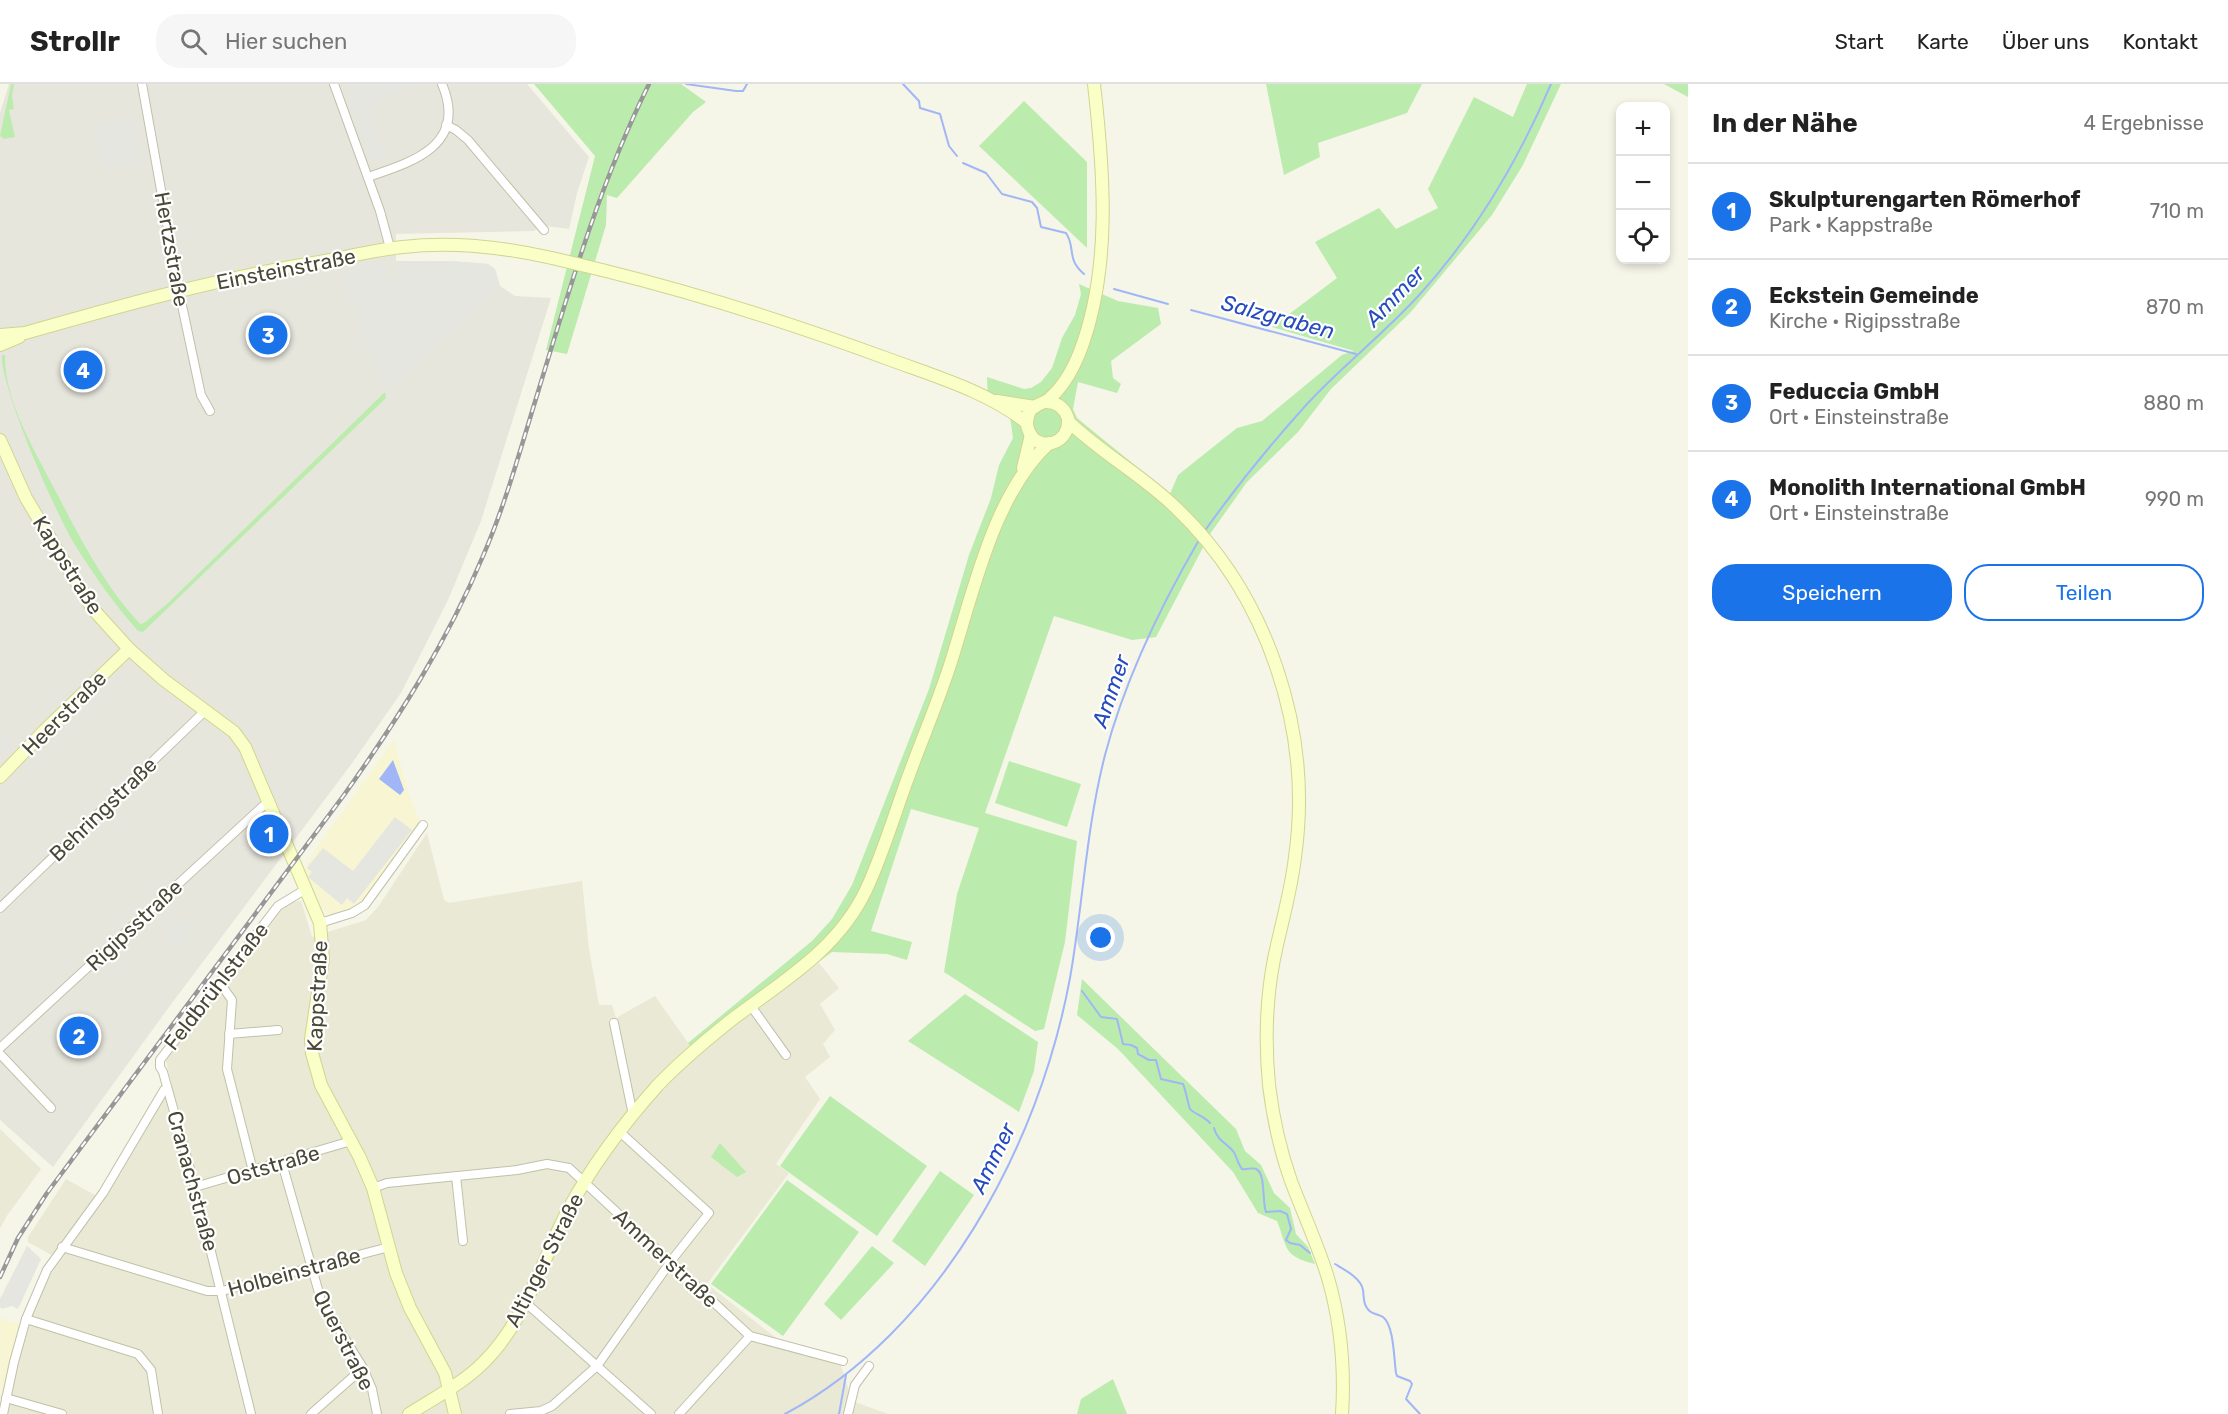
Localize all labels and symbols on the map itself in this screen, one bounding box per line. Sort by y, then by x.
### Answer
street label: Hertzstraße [150,190,194,308]
street label: Einsteinstraße [214,243,358,295]
water label: Ammer [1359,259,1432,333]
water label: Salzgraben [1218,289,1338,345]
pin: 3 [248,312,288,358]
pin: 4 [64,348,103,392]
street label: Kappstraße [28,511,108,619]
water label: Ammer [1086,650,1136,732]
street label: Heerstraße [17,666,111,760]
street label: Behringstraße [44,752,162,866]
pin: 1 [250,812,288,856]
street label: Rigipsstraße [81,874,187,976]
street label: Feldbrühlstraße [158,917,274,1055]
your location [1086,923,1115,952]
street label: Kappstraße [302,940,332,1052]
pin: 2 [60,1014,98,1058]
street label: Cranachstraße [162,1108,224,1254]
water label: Ammer [964,1117,1022,1198]
street label: Oststraße [224,1140,322,1190]
street label: Altinger Straße [500,1189,588,1331]
street label: Ammerstraße [609,1203,723,1313]
street label: Holbeinstraße [225,1242,363,1302]
street label: Querstraße [308,1286,380,1394]

